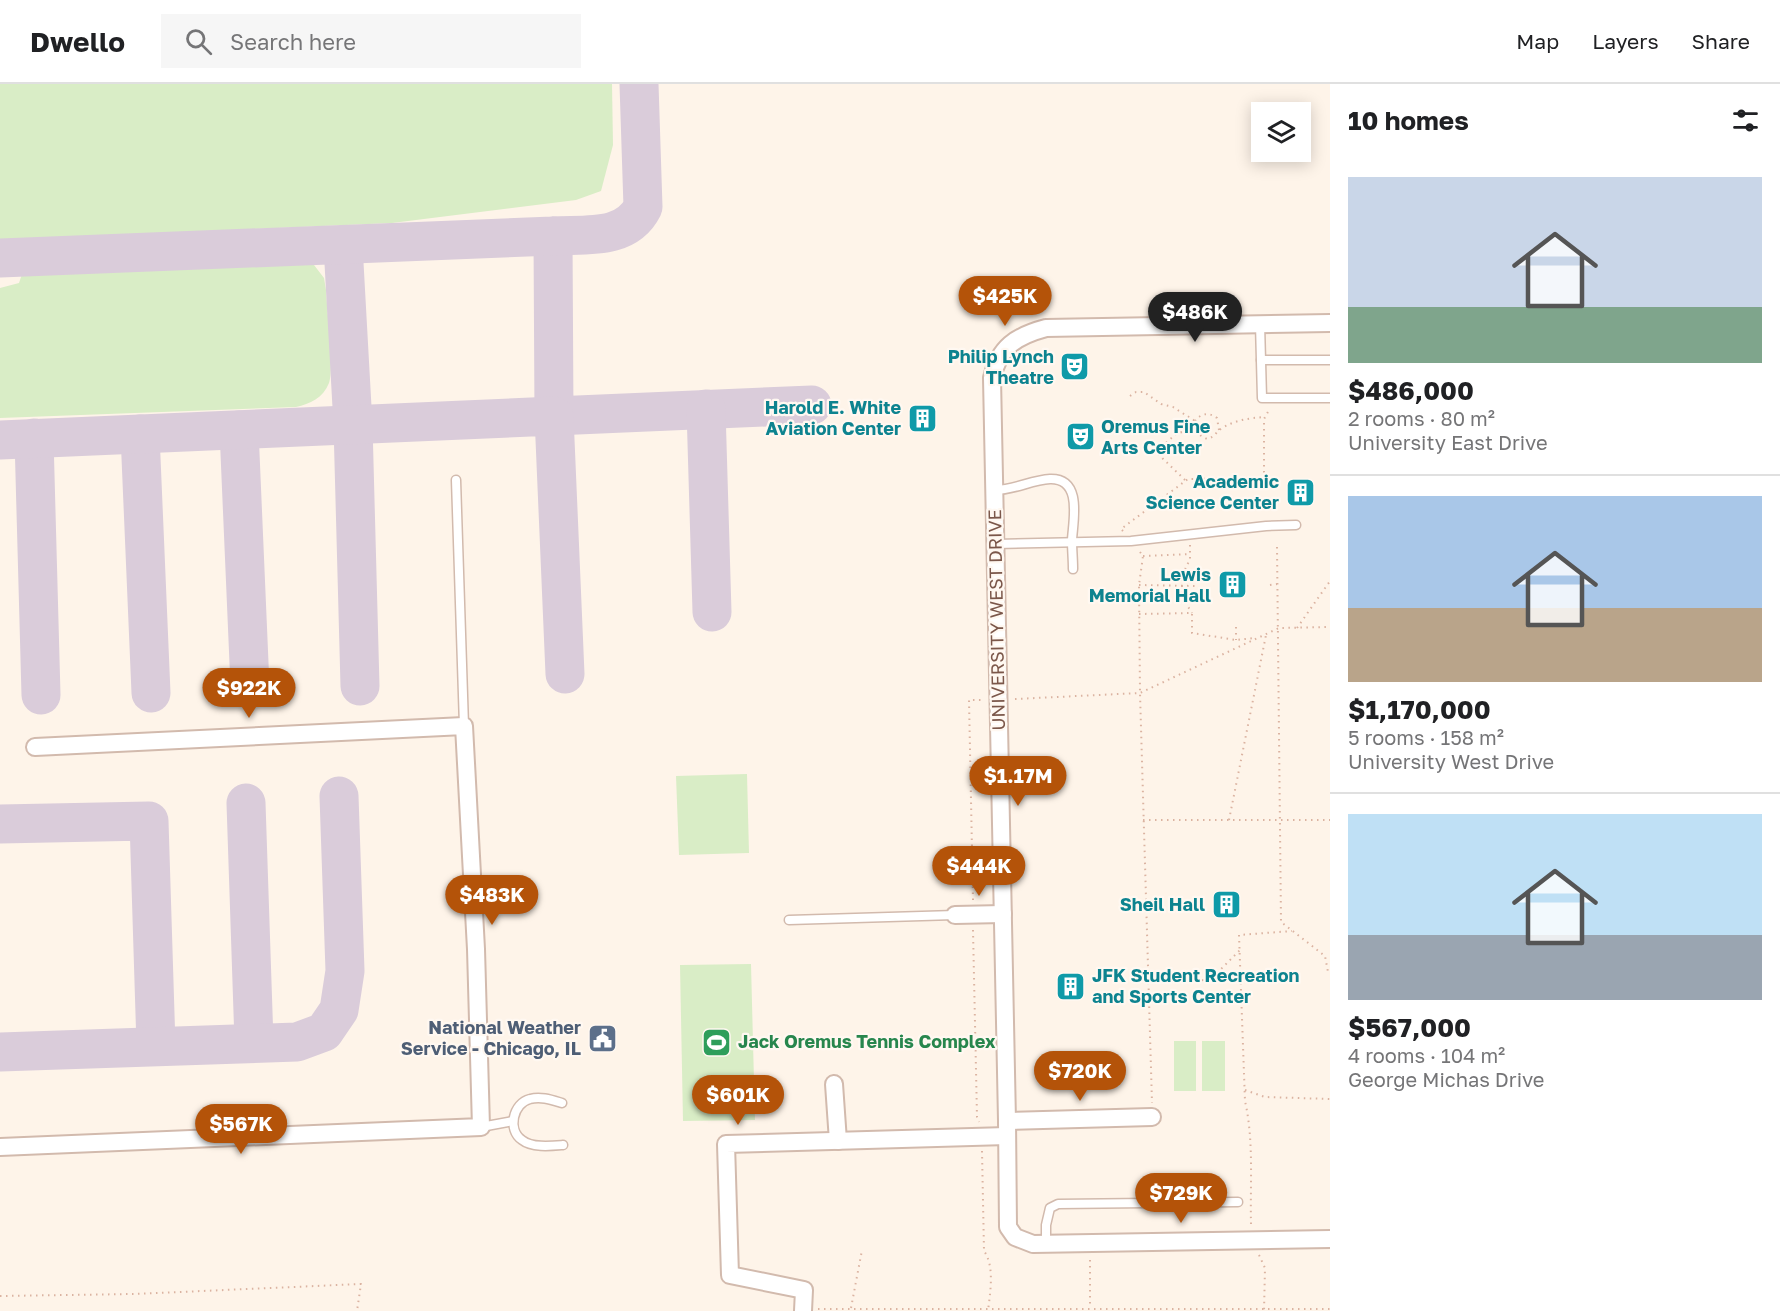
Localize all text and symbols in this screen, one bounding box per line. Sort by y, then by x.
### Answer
search box [161,14,581,68]
text: Dwello [30,25,125,58]
icon: search [182,25,215,58]
text: Search here [230,28,356,55]
text: Map [1516,28,1559,54]
text: Layers [1592,28,1659,54]
text: Share [1692,28,1750,54]
map controls [1251,102,1311,162]
button: layers [1251,102,1311,162]
icon: filters [1729,104,1762,137]
text: 10 homes [1348,105,1469,136]
icon: home [1501,216,1609,324]
pin: $425K [963,276,1047,327]
text: $425K [973,283,1037,307]
pin: $486K [1153,292,1237,343]
text: $486K [1162,299,1228,323]
place label: Philip Lynch Theatre [948,345,1054,388]
theatre icon: Philip Lynch Theatre [1059,351,1091,383]
text: $486,000 [1348,375,1474,406]
place label: Harold E. White Aviation Center [765,396,901,439]
building icon: Harold E. White Aviation Center [906,402,938,434]
text: 2 rooms · 80 m² [1348,406,1495,430]
place label: Oremus Fine Arts Center [1101,415,1211,458]
theatre icon: Oremus Fine Arts Center [1064,421,1096,453]
text: University East Drive [1348,430,1547,454]
place label: Academic Science Center [1146,470,1279,513]
building icon: Academic Science Center [1284,476,1316,508]
street label: UNIVERSITY WEST DRIVE [983,509,1009,731]
icon: home [1501,535,1609,643]
place label: Lewis Memorial Hall [1089,563,1211,606]
building icon: Lewis Memorial Hall [1216,569,1248,601]
pin: $922K [207,668,291,719]
text: $922K [217,675,282,699]
text: $1,170,000 [1348,694,1491,725]
text: 5 rooms · 158 m² [1348,725,1504,749]
text: University West Drive [1348,749,1554,773]
pin: $1.17M [969,756,1067,807]
text: $1.17M [983,763,1053,787]
pin: $444K [937,846,1021,897]
text: $444K [946,853,1012,877]
icon: home [1501,853,1609,961]
pin: $483K [450,875,534,926]
text: $483K [459,882,525,906]
building icon: Sheil Hall [1210,889,1242,921]
place label: Sheil Hall [1120,893,1205,915]
place label: JFK Student Recreation and Sports Center [1092,964,1300,1007]
building icon: JFK Student Recreation and Sports Center [1055,970,1087,1002]
text: $567,000 [1348,1012,1471,1043]
place label: National Weather Service - Chicago, IL [401,1016,581,1059]
public building icon: National Weather Service - Chicago, IL [586,1022,618,1054]
sports icon: Jack Oremus Tennis Complex [701,1026,733,1058]
place label: Jack Oremus Tennis Complex [738,1030,996,1052]
text: 4 rooms · 104 m² [1348,1043,1505,1067]
pin: $720K [1038,1051,1122,1102]
text: $720K [1048,1058,1112,1082]
text: George Michas Drive [1348,1067,1544,1091]
pin: $601K [696,1075,780,1126]
text: $601K [706,1082,770,1106]
pin: $567K [199,1104,283,1155]
text: $567K [209,1111,273,1135]
pin: $729K [1139,1173,1223,1224]
text: $729K [1149,1180,1213,1204]

